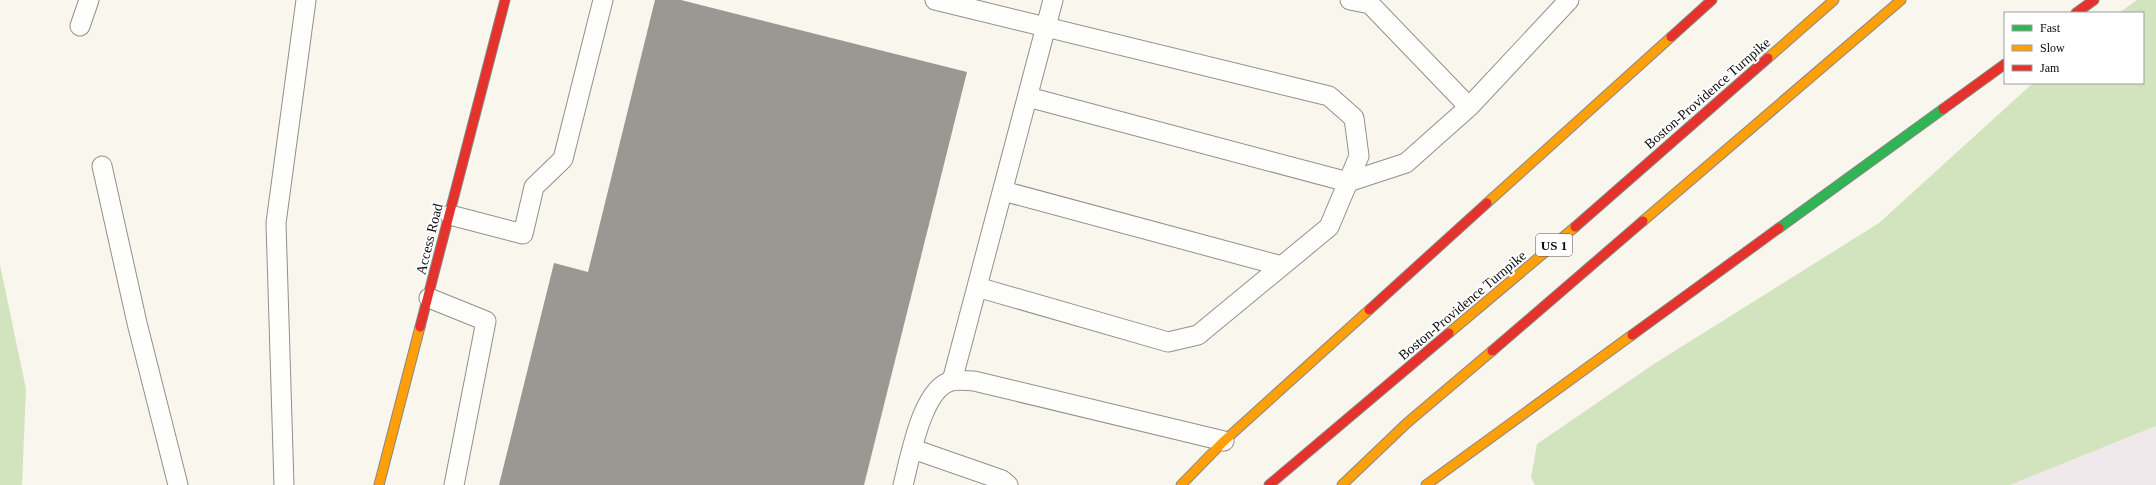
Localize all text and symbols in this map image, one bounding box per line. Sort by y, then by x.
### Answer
legend [2004,12,2144,84]
text: Fast [2040,21,2061,35]
street label: Boston-Providence Turnpike [1642,35,1773,152]
text: Slow [2040,41,2065,55]
text: Jam [2040,61,2060,75]
street label: Access Road [413,202,446,276]
road number: US 1 [1536,234,1572,256]
street label: Boston-Providence Turnpike [1396,248,1529,363]

